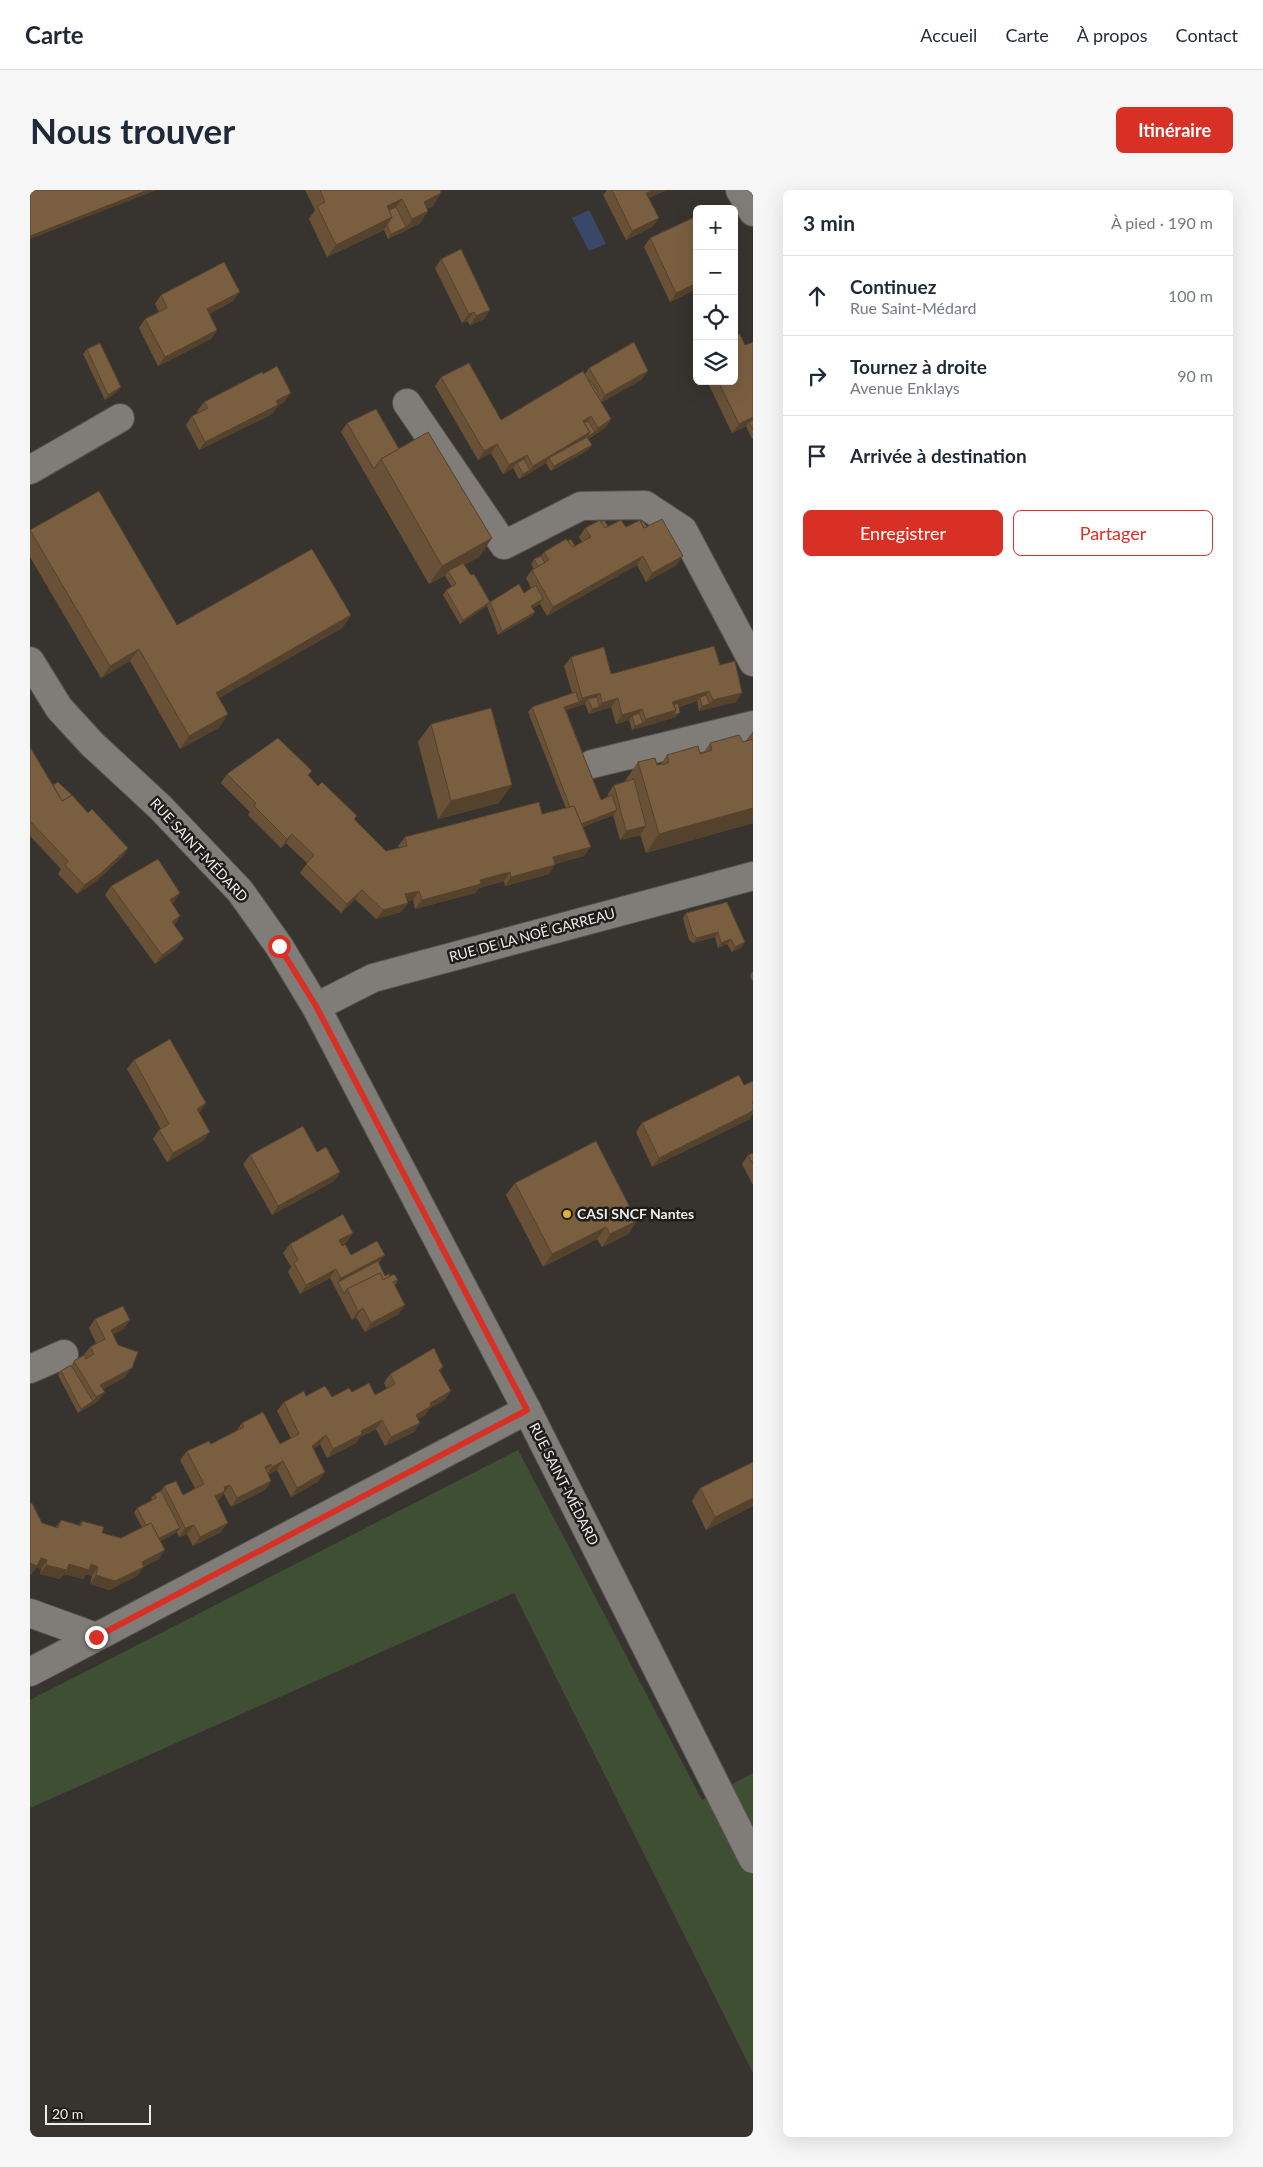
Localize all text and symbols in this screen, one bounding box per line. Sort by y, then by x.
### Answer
text: Carte [25,20,84,49]
text: Accueil [920,24,977,46]
text: Carte [1005,24,1049,46]
text: À propos [1077,24,1148,46]
text: Contact [1176,24,1238,46]
button: Itinéraire [1116,107,1233,153]
text: Nous trouver [30,109,235,151]
map controls [693,205,738,385]
button: + [693,205,738,250]
text: 3 min [803,210,855,235]
text: À pied · 190 m [1111,213,1213,232]
button: − [693,250,738,295]
text: Continuez [850,275,936,298]
icon: ahead [803,282,831,310]
text: 100 m [1168,286,1213,305]
button: locate [693,295,738,340]
text: Rue Saint-Médard [850,298,976,317]
button: layers [693,340,738,385]
text: Tournez à droite [850,355,987,378]
icon: right [803,362,831,390]
text: 90 m [1177,366,1213,385]
text: Avenue Enklays [850,378,960,397]
icon: arrive [803,442,831,470]
text: Arrivée à destination [850,444,1027,467]
button: Enregistrer [803,510,1003,556]
button: Partager [1013,510,1213,556]
street label: RUE SAINT-MÉDARD [147,794,252,905]
street label: RUE DE LA NOË GARREAU [447,904,617,965]
route start [268,935,291,958]
place label: CASI SNCF Nantes [577,1205,694,1222]
marker: CASI SNCF Nantes [561,1208,573,1220]
street label: RUE SAINT-MÉDARD [526,1420,603,1548]
route end [85,1626,108,1649]
scale bar [45,2102,151,2125]
text: 20 m [52,2105,83,2122]

